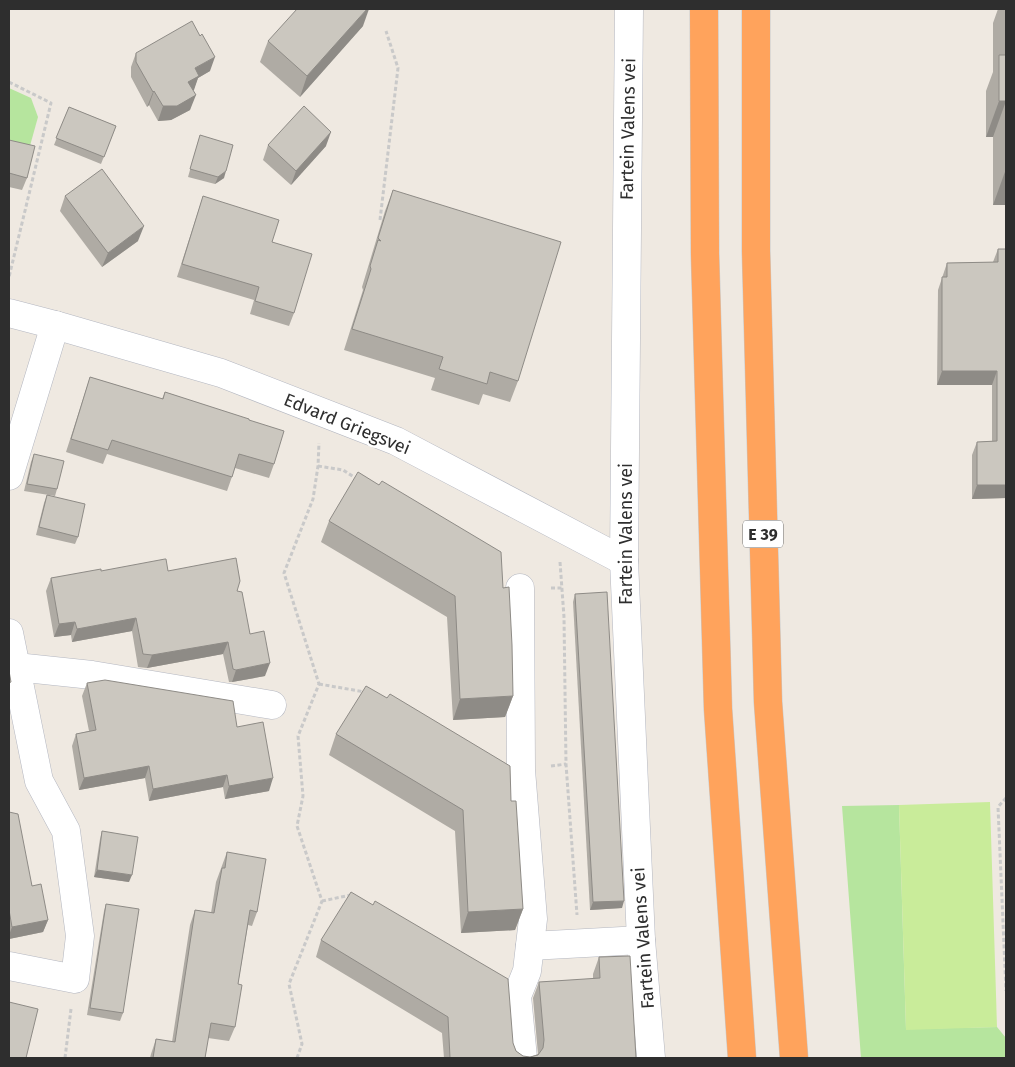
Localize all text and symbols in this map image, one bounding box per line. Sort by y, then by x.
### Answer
street label: Fartein Valens vei [616,58,640,200]
street label: Edvard Griegsvei [281,389,413,459]
street label: Fartein Valens vei [615,463,637,605]
road number: E 39 [743,520,783,548]
street label: Fartein Valens vei [627,866,659,1010]

